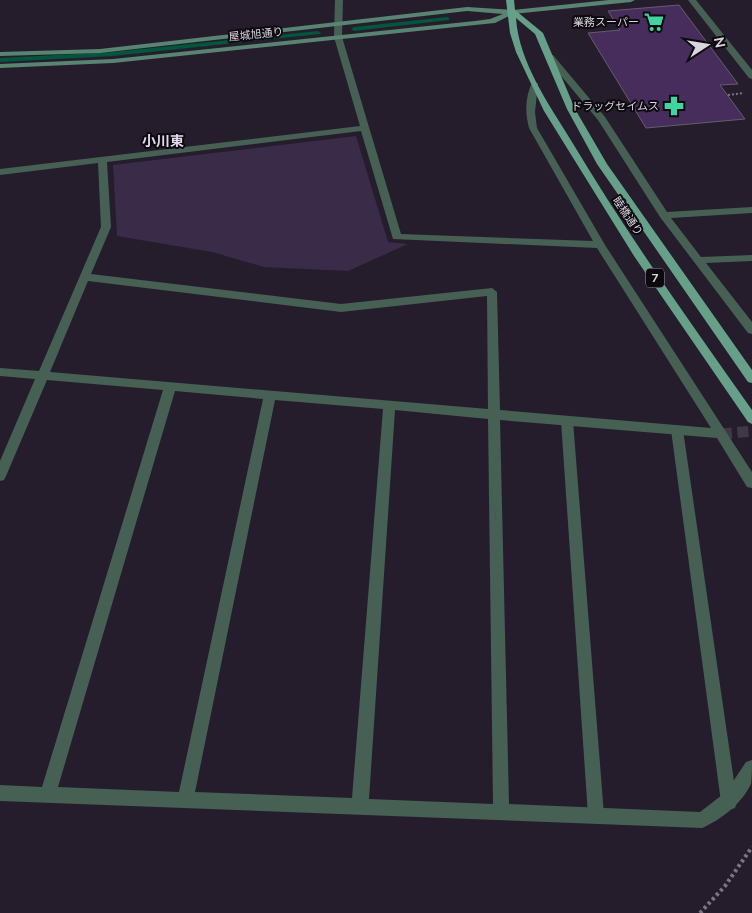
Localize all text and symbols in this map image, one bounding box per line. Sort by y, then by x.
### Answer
supermarket icon: 業務スーパー [643,11,665,33]
place label: 業務スーパー [573,15,639,30]
north arrow [682,20,732,70]
street label: 屋城旭通り [228,24,284,45]
text: N [709,35,730,50]
pharmacy icon: ドラッグセイムス [663,95,685,117]
place label: ドラッグセイムス [571,99,659,114]
district label: 小川東 [142,132,184,151]
street label: 睦橋通り [609,194,646,239]
road number: 7 [646,268,664,288]

